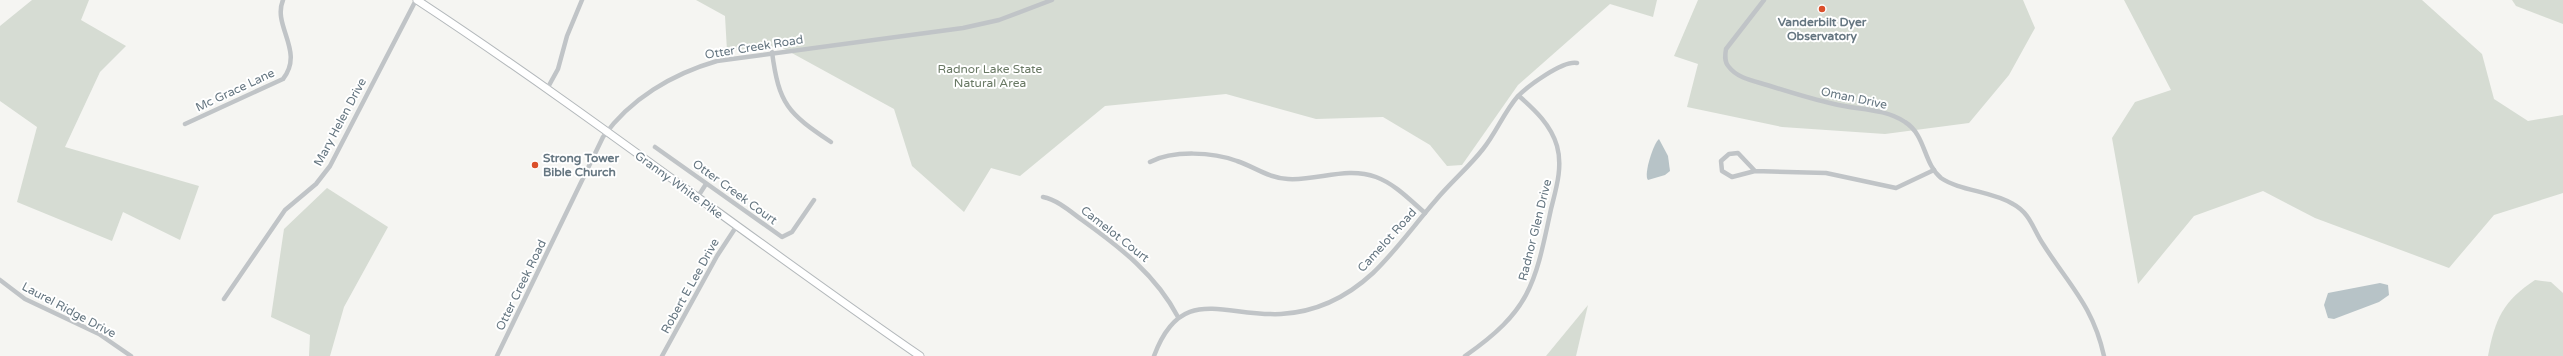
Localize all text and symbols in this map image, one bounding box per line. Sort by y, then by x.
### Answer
marker: Vanderbilt Dyer Observatory [1817,4,1827,14]
place label: Vanderbilt Dyer Observatory [1778,15,1867,44]
street label: Otter Creek Road [704,32,804,62]
park label: Radnor Lake State Natural Area [938,62,1043,90]
street label: Mc Grace Lane [193,66,277,114]
street label: Mary Helen Drive [311,75,369,169]
street label: Oman Drive [1820,84,1889,112]
street label: Granny White Pike [632,148,726,222]
place label: Strong Tower Bible Church [543,151,619,179]
street label: Otter Creek Court [690,157,780,228]
marker: Strong Tower Bible Church [530,160,540,170]
street label: Radnor Glen Drive [1516,178,1554,282]
street label: Camelot Court [1078,203,1152,265]
street label: Camelot Road [1355,205,1419,275]
street label: Robert E Lee Drive [658,236,722,336]
street label: Otter Creek Road [493,237,549,333]
street label: Laurel Ridge Drive [20,279,119,341]

